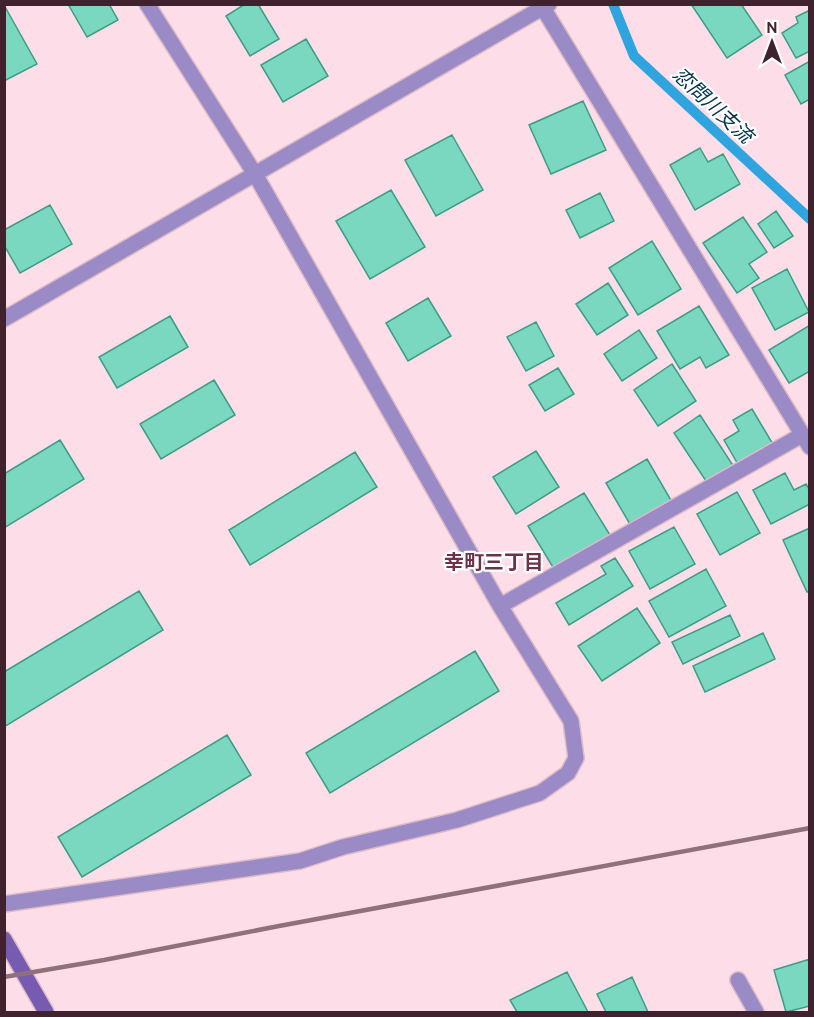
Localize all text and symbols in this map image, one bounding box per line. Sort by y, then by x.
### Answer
north arrow [742,12,802,72]
text: N [766,18,778,37]
water label: 恋問川支流 [668,62,760,150]
district label: 幸町三丁目 [444,550,544,574]

